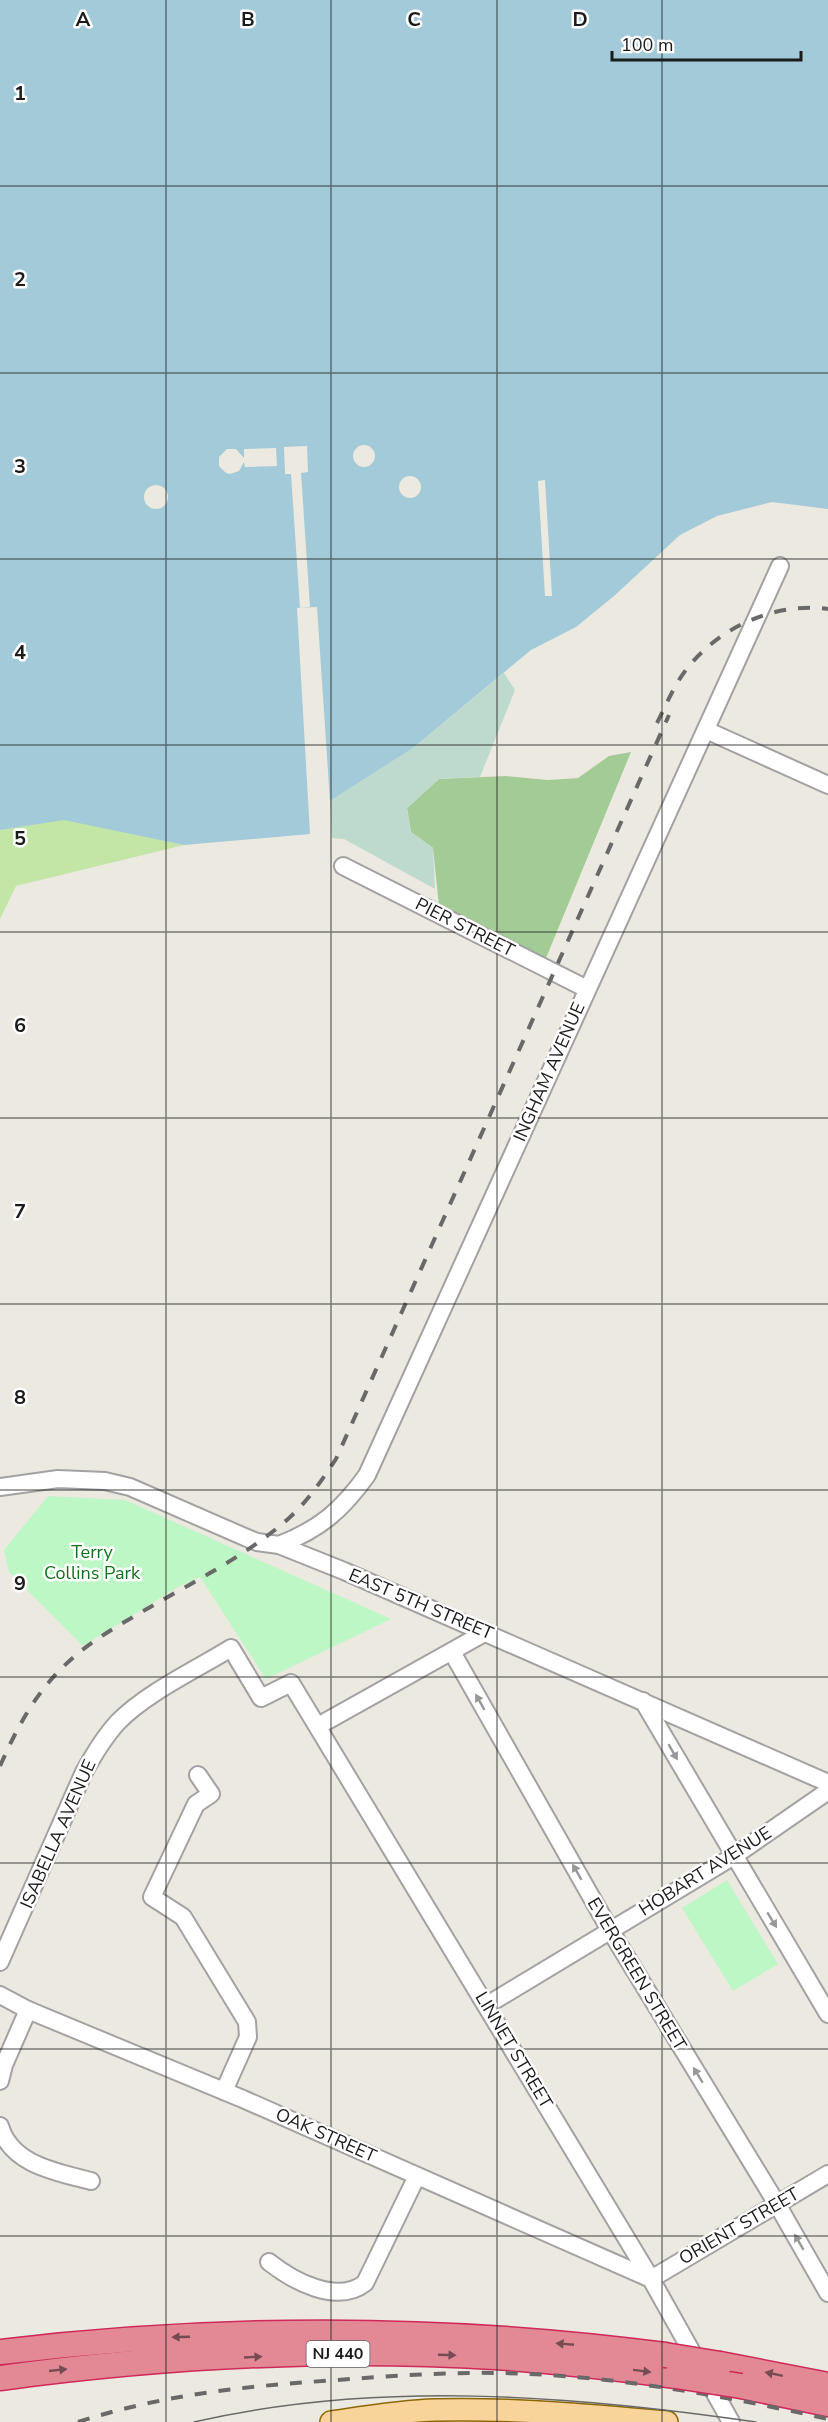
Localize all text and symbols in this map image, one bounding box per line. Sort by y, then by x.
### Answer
text: A [76,6,91,33]
text: B [241,6,255,33]
text: C [407,6,421,33]
text: D [572,6,588,33]
scale bar [612,24,801,62]
text: 100 m [621,33,673,57]
text: 1 [14,80,26,107]
text: 2 [14,266,26,293]
text: 3 [14,453,26,480]
text: 4 [14,639,26,666]
text: 5 [14,825,26,852]
street label: PIER STREET [411,892,519,962]
street label: INGHAM AVENUE [508,999,590,1145]
text: 6 [14,1012,26,1039]
text: 7 [14,1198,26,1225]
text: 8 [14,1384,26,1411]
park label: Terry Collins Park [44,1540,141,1585]
street label: EAST 5TH STREET [345,1563,497,1645]
text: 9 [14,1570,26,1597]
one-way arrow [475,1694,486,1710]
one-way arrow [668,1744,678,1761]
street label: ISABELLA AVENUE [14,1756,102,1912]
street label: HOBART AVENUE [634,1821,776,1921]
one-way arrow [572,1863,582,1880]
street label: EVERGREEN STREET [582,1893,692,2055]
one-way arrow [766,1912,777,1928]
street label: LINNET STREET [470,1987,558,2113]
one-way arrow [693,2067,704,2083]
street label: OAK STREET [272,2102,380,2168]
street label: ORIENT STREET [675,2182,804,2270]
one-way arrow [794,2233,804,2250]
one-way arrow [172,2332,191,2341]
one-way arrow [556,2339,575,2349]
road number: NJ 440 [306,2341,370,2367]
one-way arrow [438,2350,457,2359]
one-way arrow [243,2352,262,2361]
one-way arrow [49,2366,68,2375]
one-way arrow [632,2367,651,2376]
one-way arrow [764,2369,783,2378]

